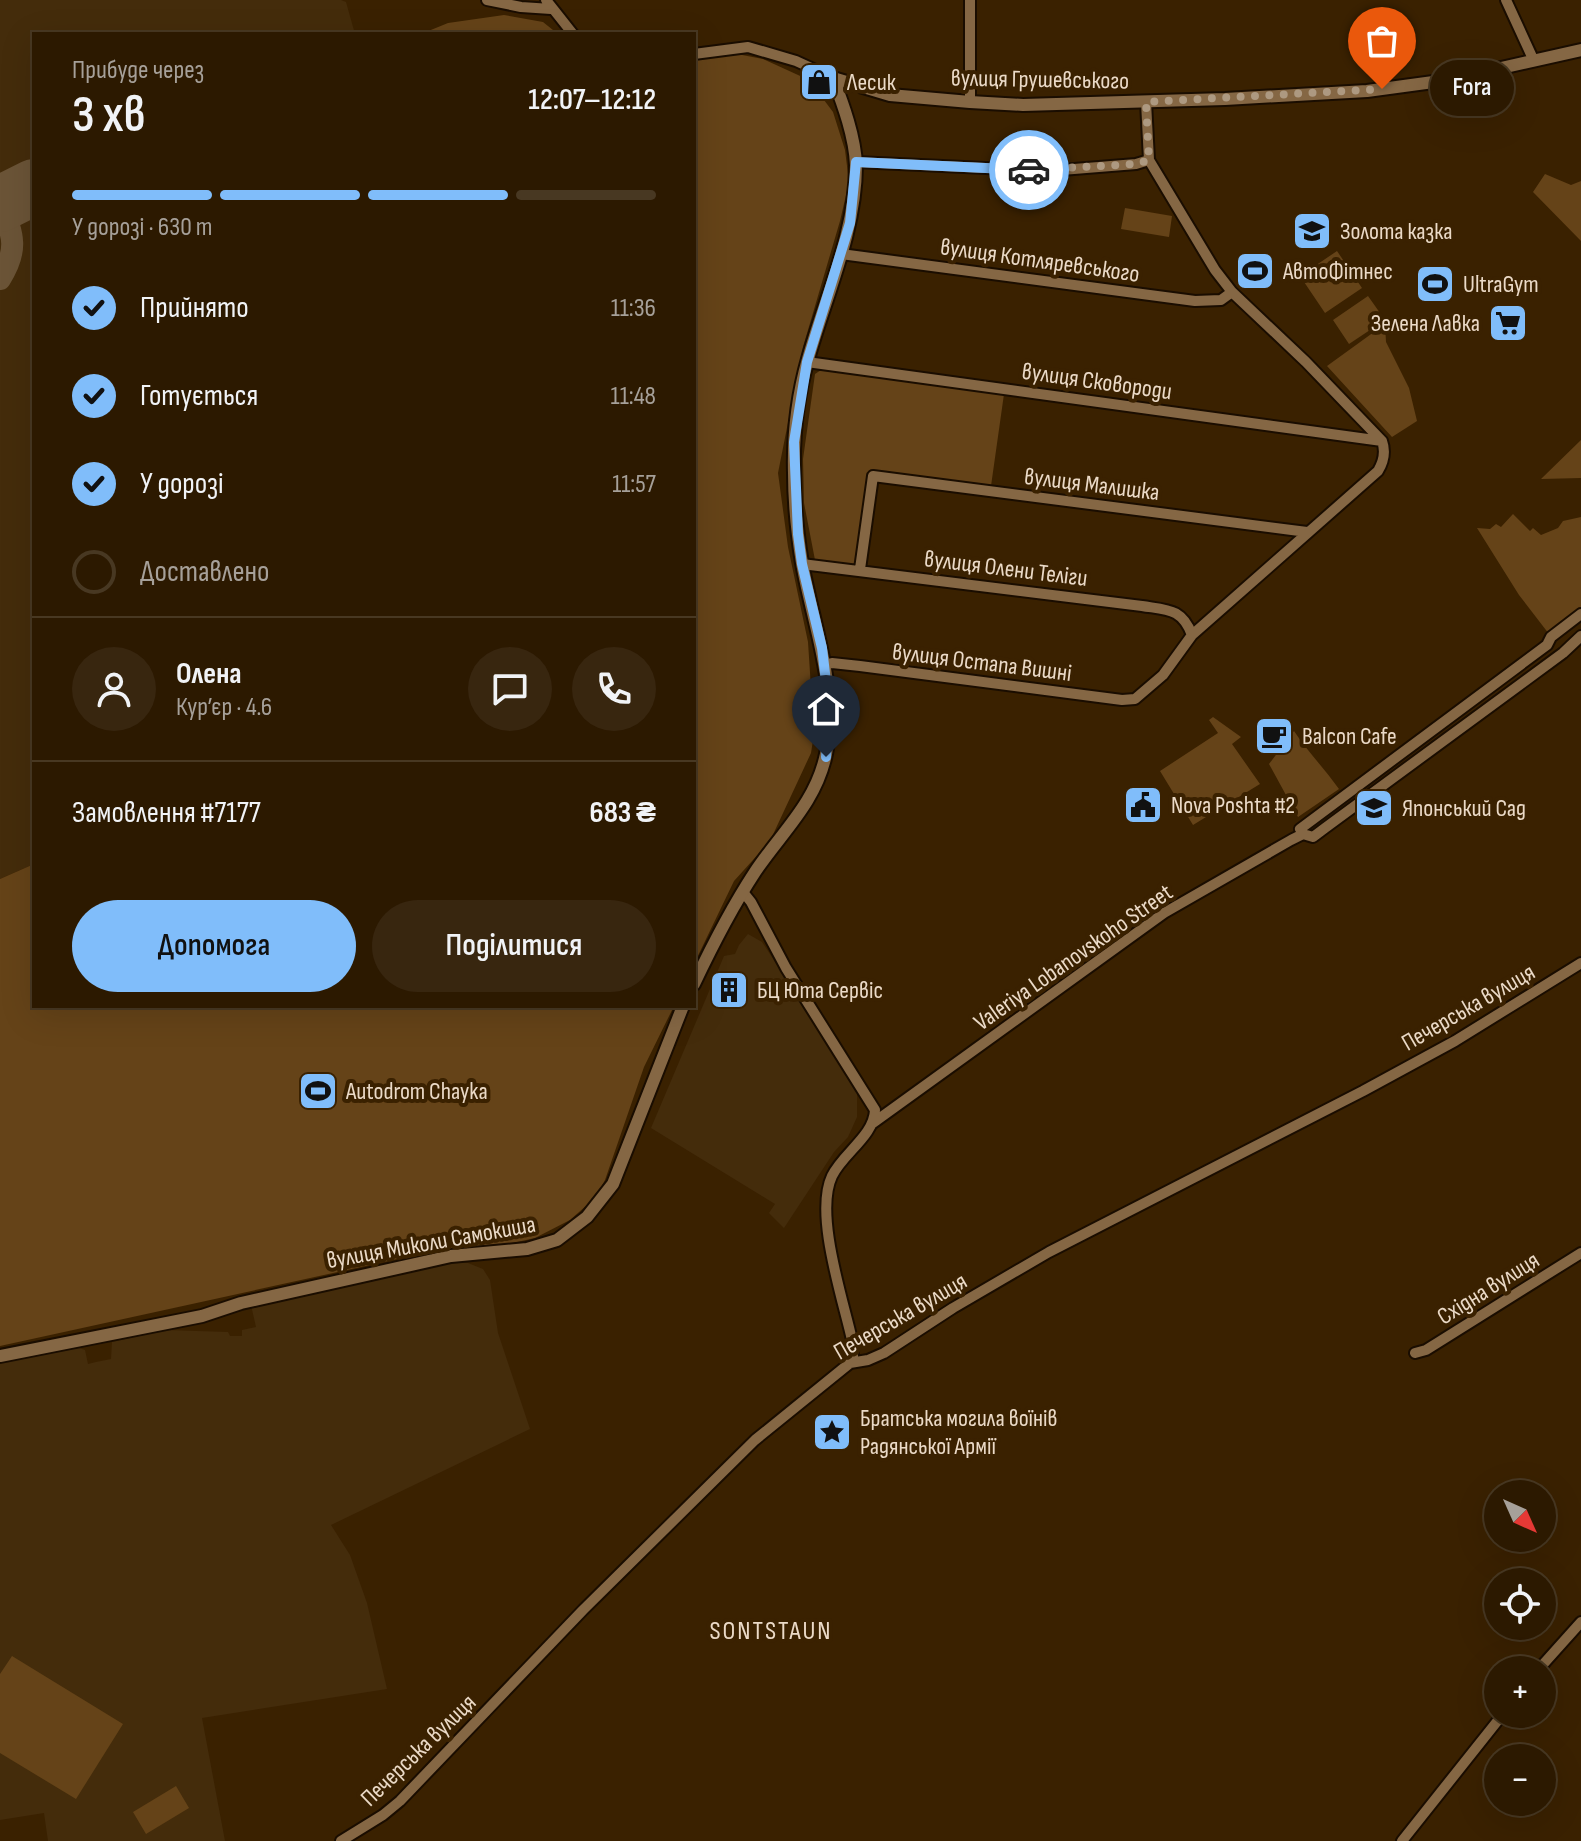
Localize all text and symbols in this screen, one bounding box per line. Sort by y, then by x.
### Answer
pin [1348,7,1416,89]
icon: bag [1360,19,1404,63]
text: Прибуде через [72,55,204,86]
shop icon: Лесик [798,61,840,103]
callout: Fora [1430,61,1514,117]
street label: вулиця Грушевського [951,63,1129,96]
place label: Лесик [846,68,897,97]
text: Fora [1453,72,1491,103]
text: 12:07–12:12 [528,82,656,118]
text: 3 хв [72,84,146,147]
courier [989,130,1069,210]
icon: car [1007,148,1051,192]
school or university icon: Золота казка [1291,210,1333,252]
text: У дорозі · 630 m [72,212,213,243]
place label: Золота казка [1340,217,1452,246]
street label: вулиця Котляревського [938,232,1141,289]
sports icon: АвтоФітнес [1234,250,1276,292]
place label: АвтоФітнес [1282,257,1393,286]
sports icon: UltraGym [1414,263,1456,305]
place label: UltraGym [1463,270,1539,299]
icon: check [72,286,116,330]
text: Прийнято [140,290,249,326]
text: 11:36 [611,293,656,324]
supermarket icon: Зелена Лавка [1487,302,1529,344]
place label: Зелена Лавка [1371,309,1480,338]
street label: вулиця Сковороди [1020,357,1174,406]
icon: check [72,374,116,418]
text: Готується [140,378,258,414]
text: 11:48 [611,381,656,412]
icon: check [72,462,116,506]
street label: вулиця Малишка [1023,462,1161,507]
text: У дорозі [140,466,224,502]
text: 11:57 [612,469,656,500]
street label: вулиця Олени Теліги [923,544,1089,593]
text: Доставлено [140,554,270,590]
street label: вулиця Остапа Вишні [891,637,1073,688]
button: person [72,647,156,731]
button: chat [468,647,552,731]
button: phone [572,647,656,731]
text: Олена [176,656,242,692]
pin [792,675,860,757]
icon: home [804,687,848,731]
text: Кур’єр · 4.6 [176,692,272,723]
cafe icon: Balcon Cafe [1253,715,1295,757]
place label: Balcon Cafe [1302,722,1397,751]
public building icon: Nova Poshta #2 [1122,784,1164,826]
school or university icon: Японський Сад [1353,787,1395,829]
place label: Nova Poshta #2 [1171,791,1295,820]
place label: Японський Сад [1402,794,1526,823]
text: Замовлення #7177 [72,795,261,831]
text: 683 ₴ [590,795,656,831]
street label: Valeriya Lobanovskoho Street [968,878,1178,1037]
button: Допомога [72,900,356,992]
button: Поділитися [372,900,656,992]
street label: Печерська вулиця [1396,958,1540,1057]
building icon: БЦ Юта Сервіс [708,969,750,1011]
place label: БЦ Юта Сервіс [757,976,883,1005]
sports icon: Autodrom Chayka [297,1070,339,1112]
place label: Autodrom Chayka [345,1077,488,1106]
street label: вулиця Миколи Самокиша [324,1210,538,1275]
street label: Східна вулиця [1432,1246,1545,1331]
street label: Печерська вулиця [828,1267,972,1366]
place label: Братська могила воїнів Радянської Армії [860,1404,1058,1461]
place icon: Братська могила воїнів Радянської Армії [811,1411,853,1453]
north arrow [1484,1480,1556,1552]
map controls [1484,1480,1556,1816]
button: locate [1484,1568,1556,1640]
district label: SONTSTAUN [709,1616,833,1647]
button: + [1484,1656,1556,1728]
street label: Печерська вулиця [355,1688,482,1813]
button: − [1484,1744,1556,1816]

